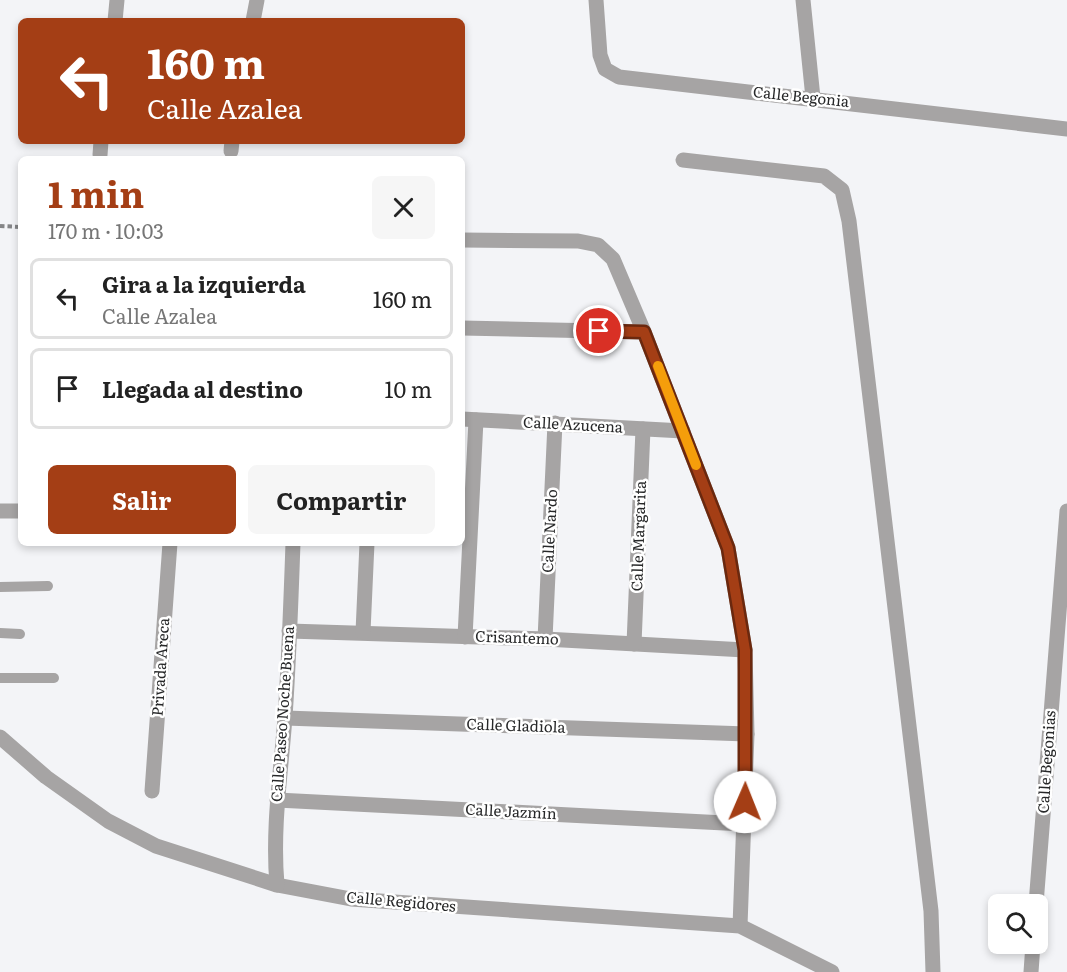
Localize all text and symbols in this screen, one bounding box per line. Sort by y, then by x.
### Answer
text: 160 m [147,30,265,92]
icon: left [48,42,126,120]
street label: Calle Begonia [752,79,851,112]
text: Calle Azalea [147,87,302,127]
text: 1 min [48,166,144,219]
button: close [372,176,435,239]
text: 170 m · 10:03 [48,215,164,245]
text: Gira a la izquierda [102,267,306,300]
icon: left [51,282,84,315]
text: 160 m [373,282,432,315]
text: Calle Azalea [102,300,217,330]
pin [573,305,624,356]
icon: arrive [582,314,615,347]
icon: arrive [51,372,84,405]
text: Llegada al destino [102,372,303,405]
text: 10 m [385,372,432,405]
street label: Calle Azucena [523,409,625,438]
button: Salir [48,465,236,534]
button: Compartir [248,465,435,534]
street label: Calle Margarita [624,479,651,592]
street label: Calle Nardo [535,488,562,573]
street label: Privada Areca [145,616,174,717]
street label: Calle Paseo Noche Buena [264,624,299,803]
street label: Crisantemo [475,624,559,649]
street label: Calle Begonias [1030,709,1061,814]
street label: Calle Gladiola [466,711,567,738]
position arrow [713,770,777,834]
street label: Calle Jazmín [465,797,558,824]
street label: Calle Regidores [346,884,457,917]
map controls [988,894,1048,954]
button: search [988,894,1048,954]

